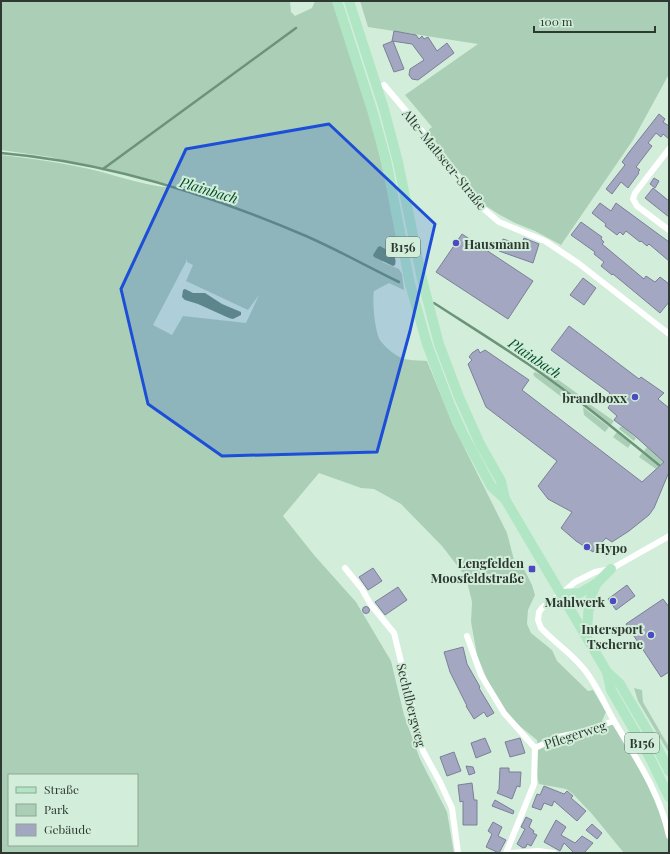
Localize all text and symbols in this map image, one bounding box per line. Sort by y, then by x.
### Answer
scale bar [534,8,655,34]
text: 100 m [540,13,573,29]
street label: Alte-Mattseer-Straße [398,104,491,213]
water label: Plainbach [177,172,240,208]
place label: Hausmann [464,235,529,252]
road number: B156 [386,237,420,257]
marker: Hausmann [451,238,461,248]
water label: Plainbach [504,333,565,383]
place label: brandboxx [562,389,627,406]
marker: brandboxx [630,392,640,402]
place label: Hypo [595,539,627,556]
marker: Hypo [582,542,592,552]
place label: Lengfelden Moosfeldstraße [430,554,524,586]
marker: Lengfelden Moosfeldstraße [527,564,537,574]
place label: Mahlwerk [545,593,605,610]
marker: Mahlwerk [608,596,618,606]
place label: Intersport Tscherne [581,620,643,652]
marker: Intersport Tscherne [646,630,656,640]
street label: Sechtlbergweg [393,661,431,749]
street label: Pflegerweg [542,716,608,752]
road number: B156 [625,733,659,753]
legend [8,774,138,846]
text: Straße [44,781,79,797]
text: Park [44,801,69,817]
text: Gebäude [44,821,91,837]

